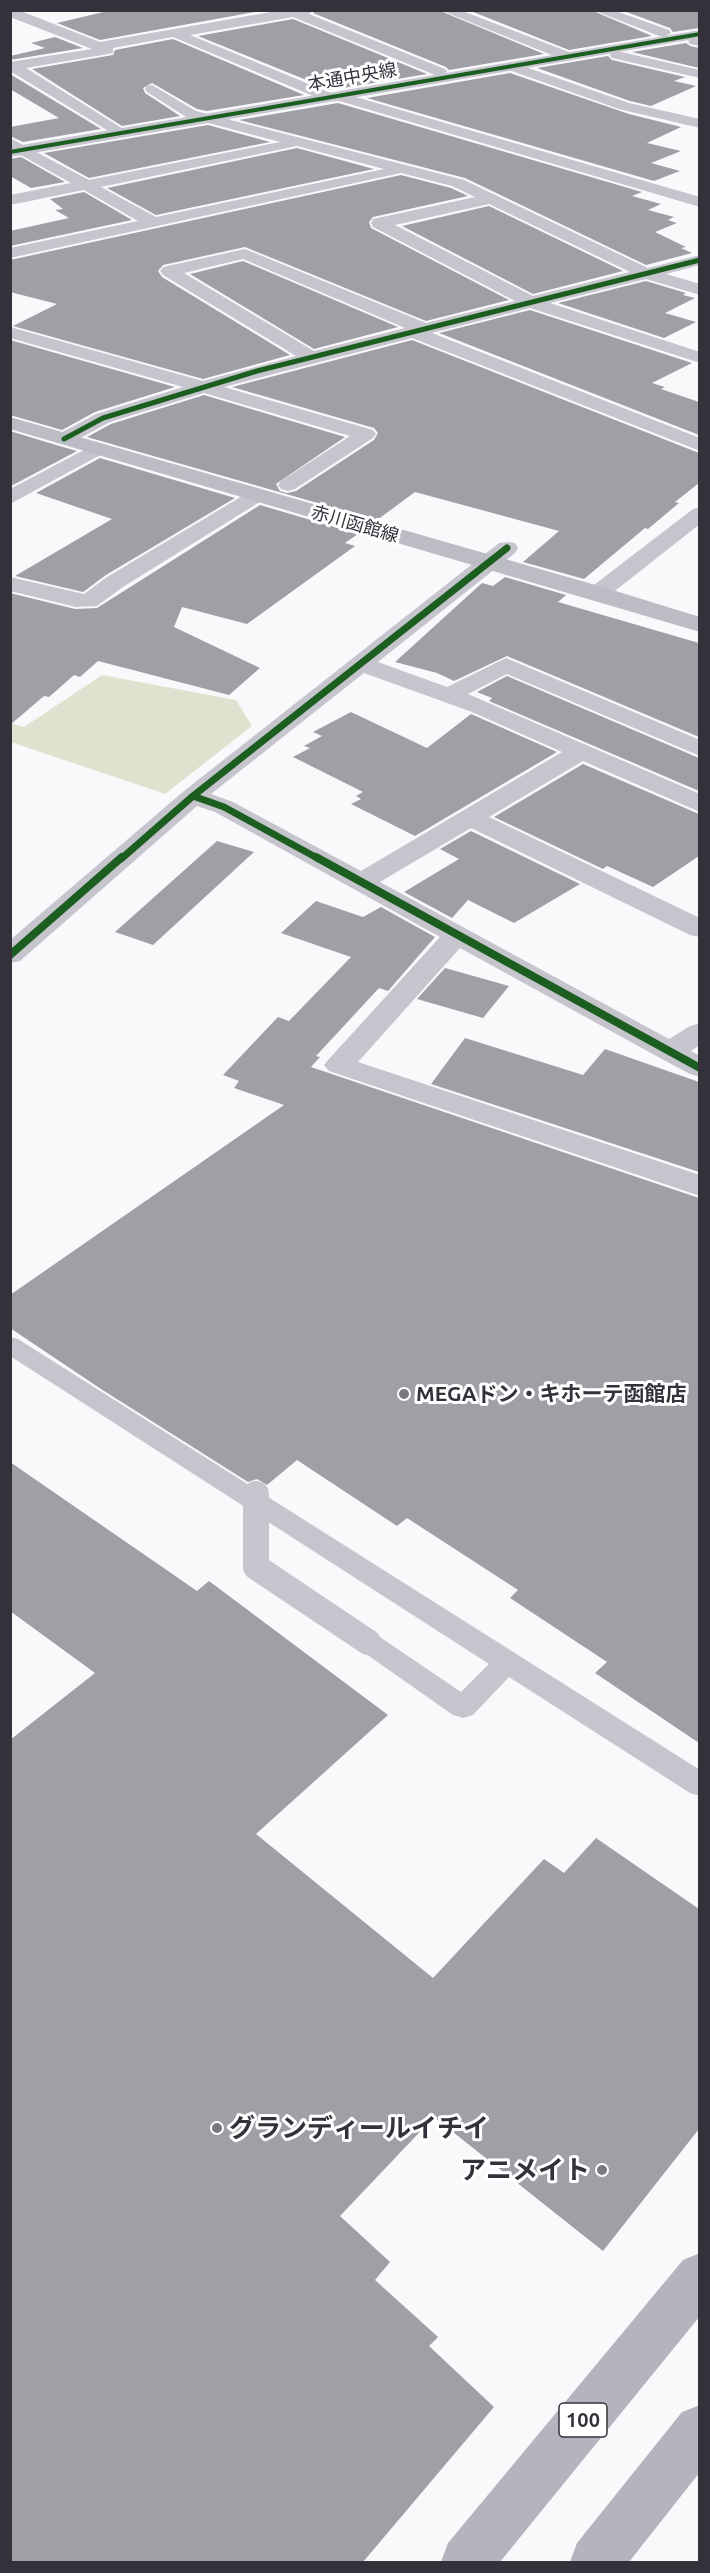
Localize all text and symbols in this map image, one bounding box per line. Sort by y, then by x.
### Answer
street label: 本通中央線 [306,59,398,95]
street label: 赤川函館線 [309,501,401,547]
place label: MEGAドン・キホーテ函館店 [416,1381,686,1407]
marker: MEGAドン・キホーテ函館店 [397,1387,411,1401]
place label: グランディールイチイ [229,2112,489,2144]
marker: グランディールイチイ [210,2121,224,2135]
place label: アニメイト [460,2154,590,2186]
marker: アニメイト [595,2163,609,2177]
road number: 100 [559,2403,607,2437]

